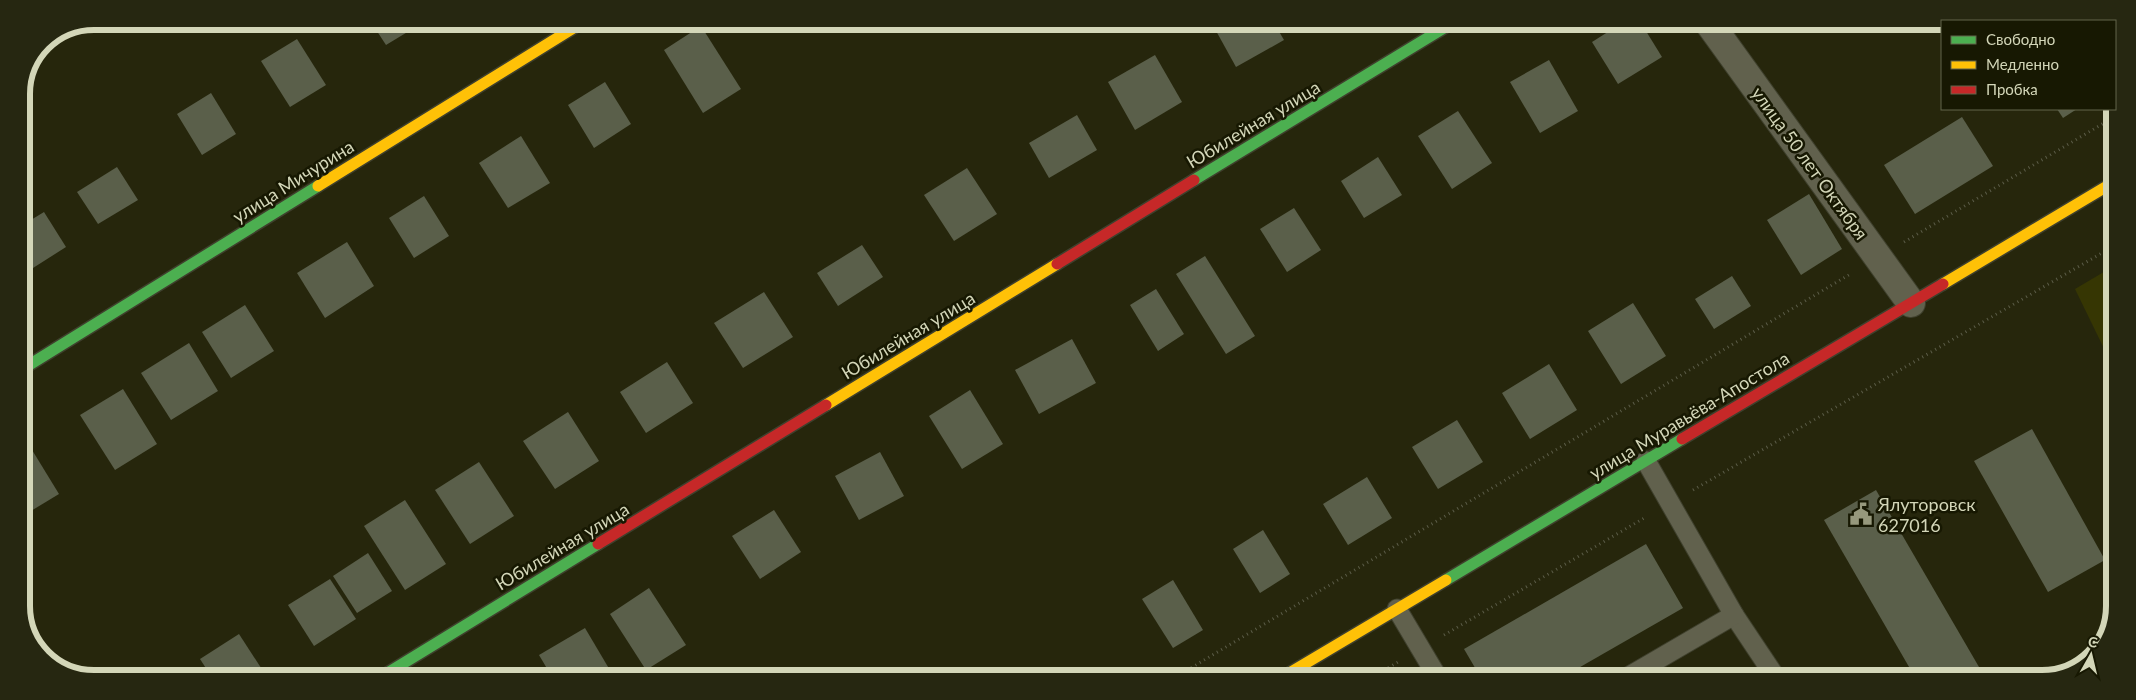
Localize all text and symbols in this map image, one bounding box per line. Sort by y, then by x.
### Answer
legend [1941,20,2116,110]
text: Свободно [1986,30,2055,48]
text: Медленно [1986,55,2059,73]
street label: Юбилейная улица [1182,75,1324,173]
text: Пробка [1986,80,2038,98]
street label: улица 50 лет Октября [1747,82,1873,244]
street label: улица Мичурина [228,135,358,227]
street label: Юбилейная улица [837,286,979,384]
street label: улица Муравьёва-Апостола [1585,346,1793,484]
place label: Ялуторовск 627016 [1877,493,1976,536]
street label: Юбилейная улица [491,497,633,595]
public building icon: Ялуторовск 627016 [1848,501,1874,527]
north arrow [2066,630,2116,680]
text: С [2087,633,2099,651]

